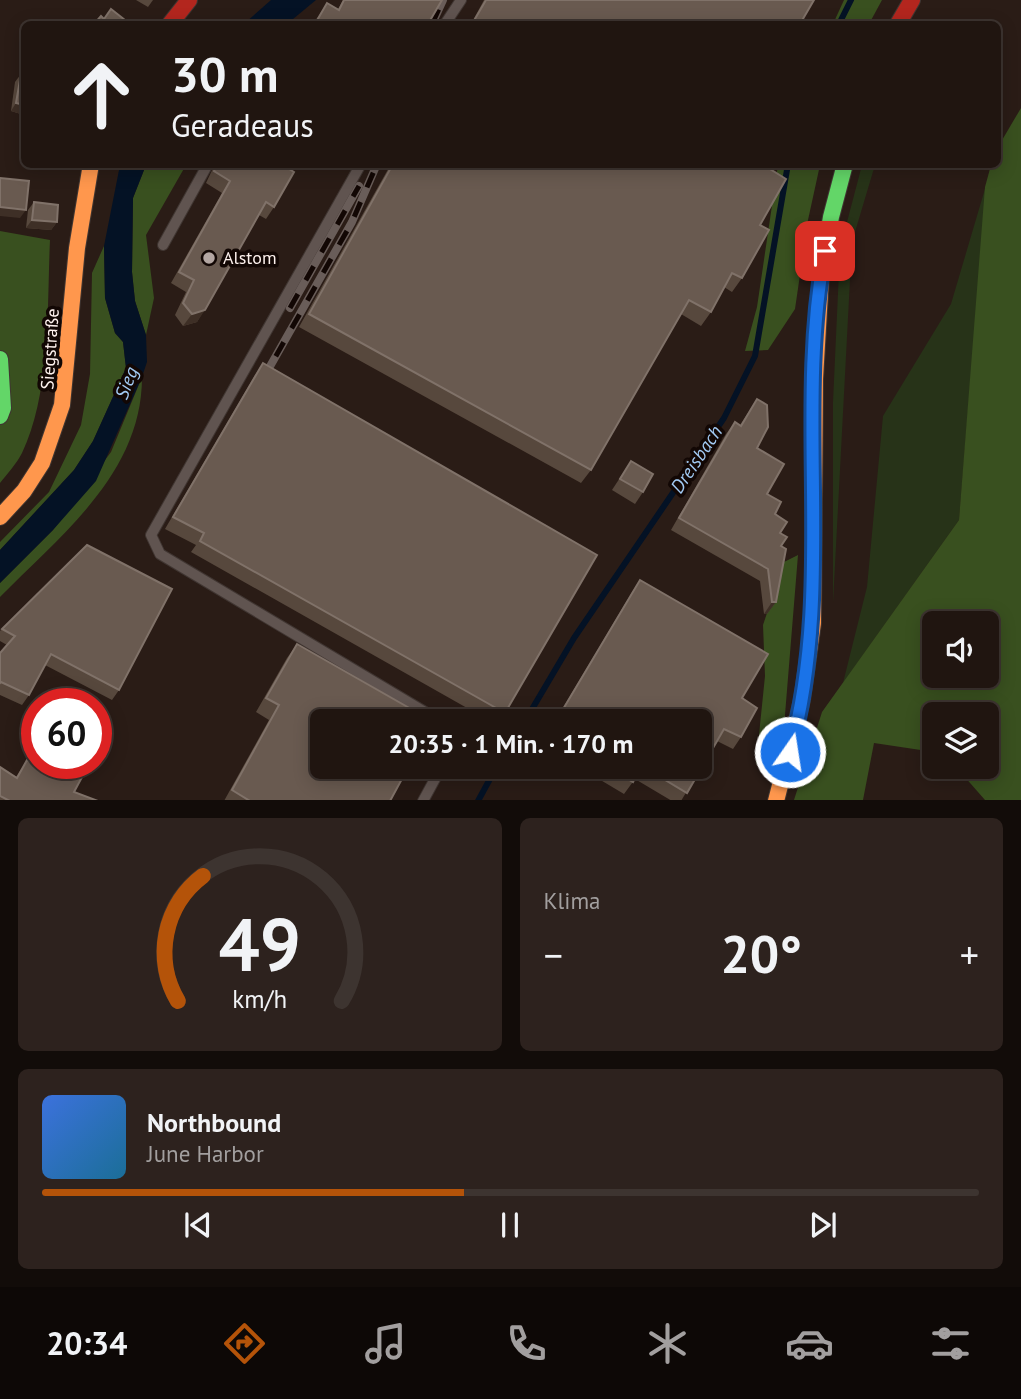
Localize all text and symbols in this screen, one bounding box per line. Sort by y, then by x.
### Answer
text: 30 m [171,42,278,106]
icon: ahead [56,49,147,140]
text: Geradeaus [171,104,314,146]
pin [795,221,855,281]
icon: arrive [806,232,844,270]
place label: Alstom [223,246,277,269]
marker: Alstom [201,250,217,266]
street label: Siegstraße [35,307,64,390]
water label: Sieg [109,363,143,403]
water label: Dreisbach [665,421,727,497]
map controls [922,611,999,779]
button: sound [922,611,999,688]
speed limit sign: 60 [21,688,112,779]
button: layers [922,702,999,779]
position arrow [753,715,827,789]
text: 20:35 · 1 Min. · 170 m [388,727,634,760]
text: Klima [544,886,601,915]
text: 49 [218,897,301,991]
text: 20° [720,920,802,987]
text: − [544,930,563,979]
text: + [960,930,979,979]
text: km/h [232,982,287,1014]
text: Northbound [147,1106,281,1139]
text: June Harbor [147,1139,264,1168]
icon: previous [179,1206,217,1244]
icon: pause [491,1206,529,1244]
icon: next [804,1206,842,1244]
icon: directions [220,1319,269,1368]
icon: music [361,1319,410,1368]
icon: phone [502,1319,551,1368]
icon: climate [643,1319,692,1368]
icon: car [785,1319,834,1368]
icon: filters [926,1319,975,1368]
text: 20:34 [46,1322,127,1364]

